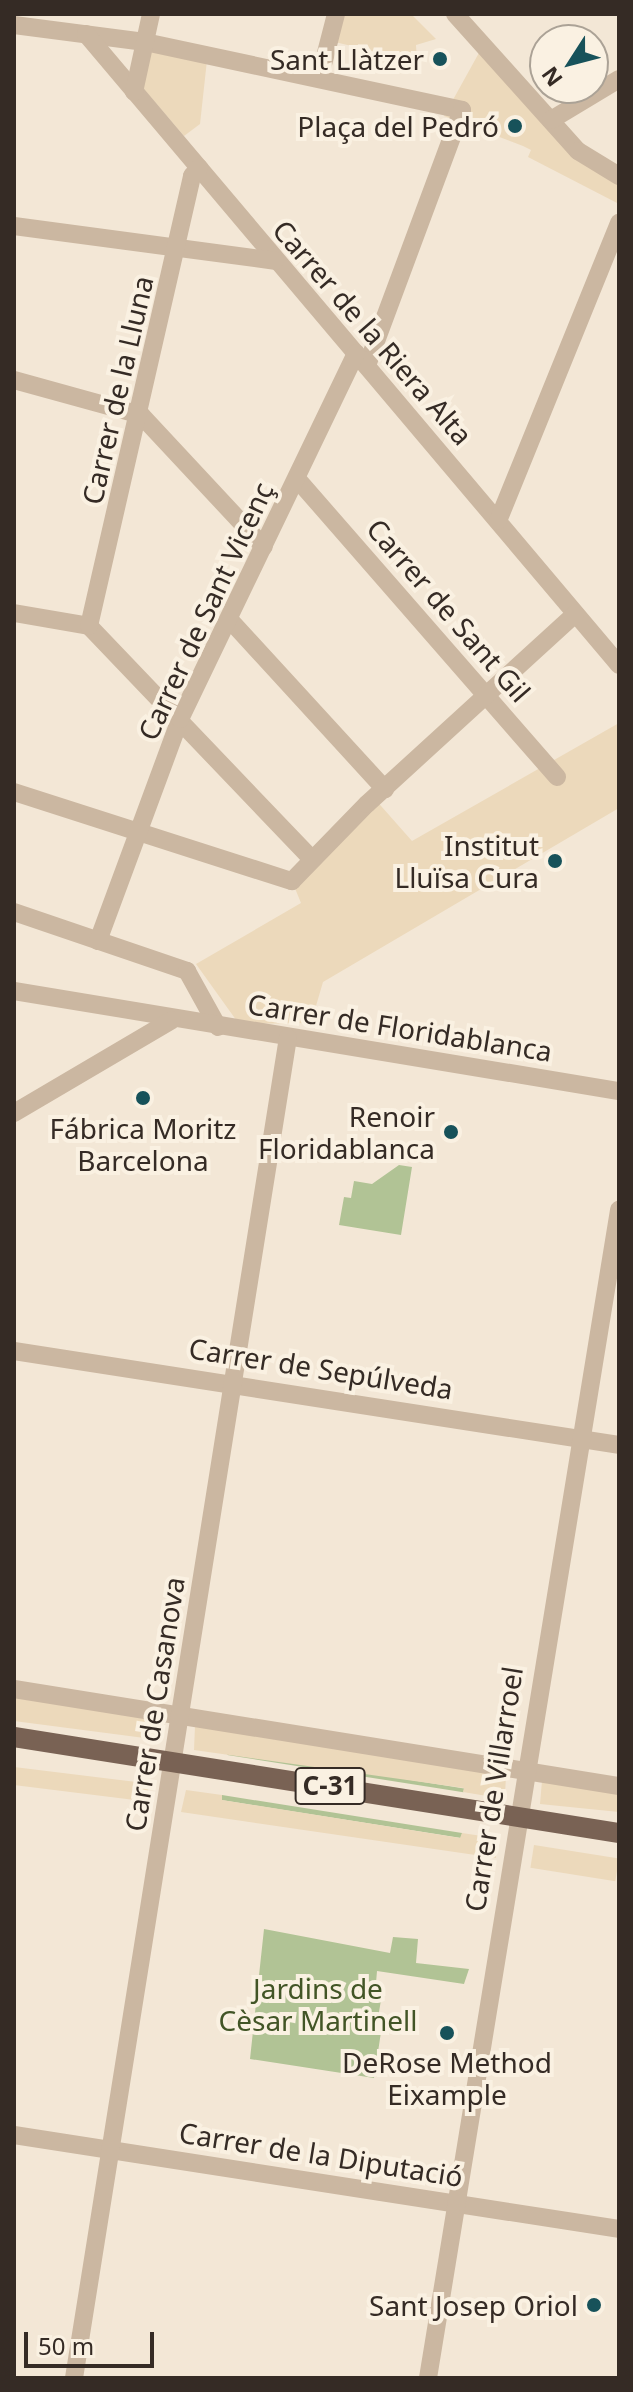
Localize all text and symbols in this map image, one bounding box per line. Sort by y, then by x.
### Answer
north arrow [529,24,609,104]
place label: Sant Llàtzer [270,42,424,76]
marker: Sant Llàtzer [431,50,449,68]
text: N [534,61,569,93]
place label: Plaça del Pedró [297,109,499,143]
marker: Plaça del Pedró [506,117,524,135]
street label: Carrer de la Riera Alta [266,213,480,451]
street label: Carrer de la Lluna [74,273,160,507]
street label: Carrer de Sant Vicenç [130,477,280,745]
street label: Carrer de Sant Gil [360,512,538,708]
place label: Institut Lluïsa Cura [394,828,539,894]
marker: Institut Lluïsa Cura [546,852,564,870]
street label: Carrer de Floridablanca [245,986,555,1068]
marker: Fábrica Moritz Barcelona [134,1089,152,1107]
place label: Renoir Floridablanca [258,1099,435,1165]
place label: Fábrica Moritz Barcelona [49,1111,237,1177]
marker: Renoir Floridablanca [442,1123,460,1141]
street label: Carrer de Sepúlveda [187,1331,455,1405]
street label: Carrer de Casanova [117,1574,191,1834]
street label: Carrer de Villarroel [457,1664,529,1914]
road number: C-31 [294,1764,366,1808]
park label: Jardins de Cèsar Martinell [219,1971,417,2037]
marker: DeRose Method Eixample [438,2024,456,2042]
place label: DeRose Method Eixample [342,2045,552,2111]
street label: Carrer de la Diputació [177,2115,465,2193]
place label: Sant Josep Oriol [369,2288,578,2322]
marker: Sant Josep Oriol [585,2296,603,2314]
scale bar [28,2316,158,2366]
text: 50 m [38,2329,94,2362]

